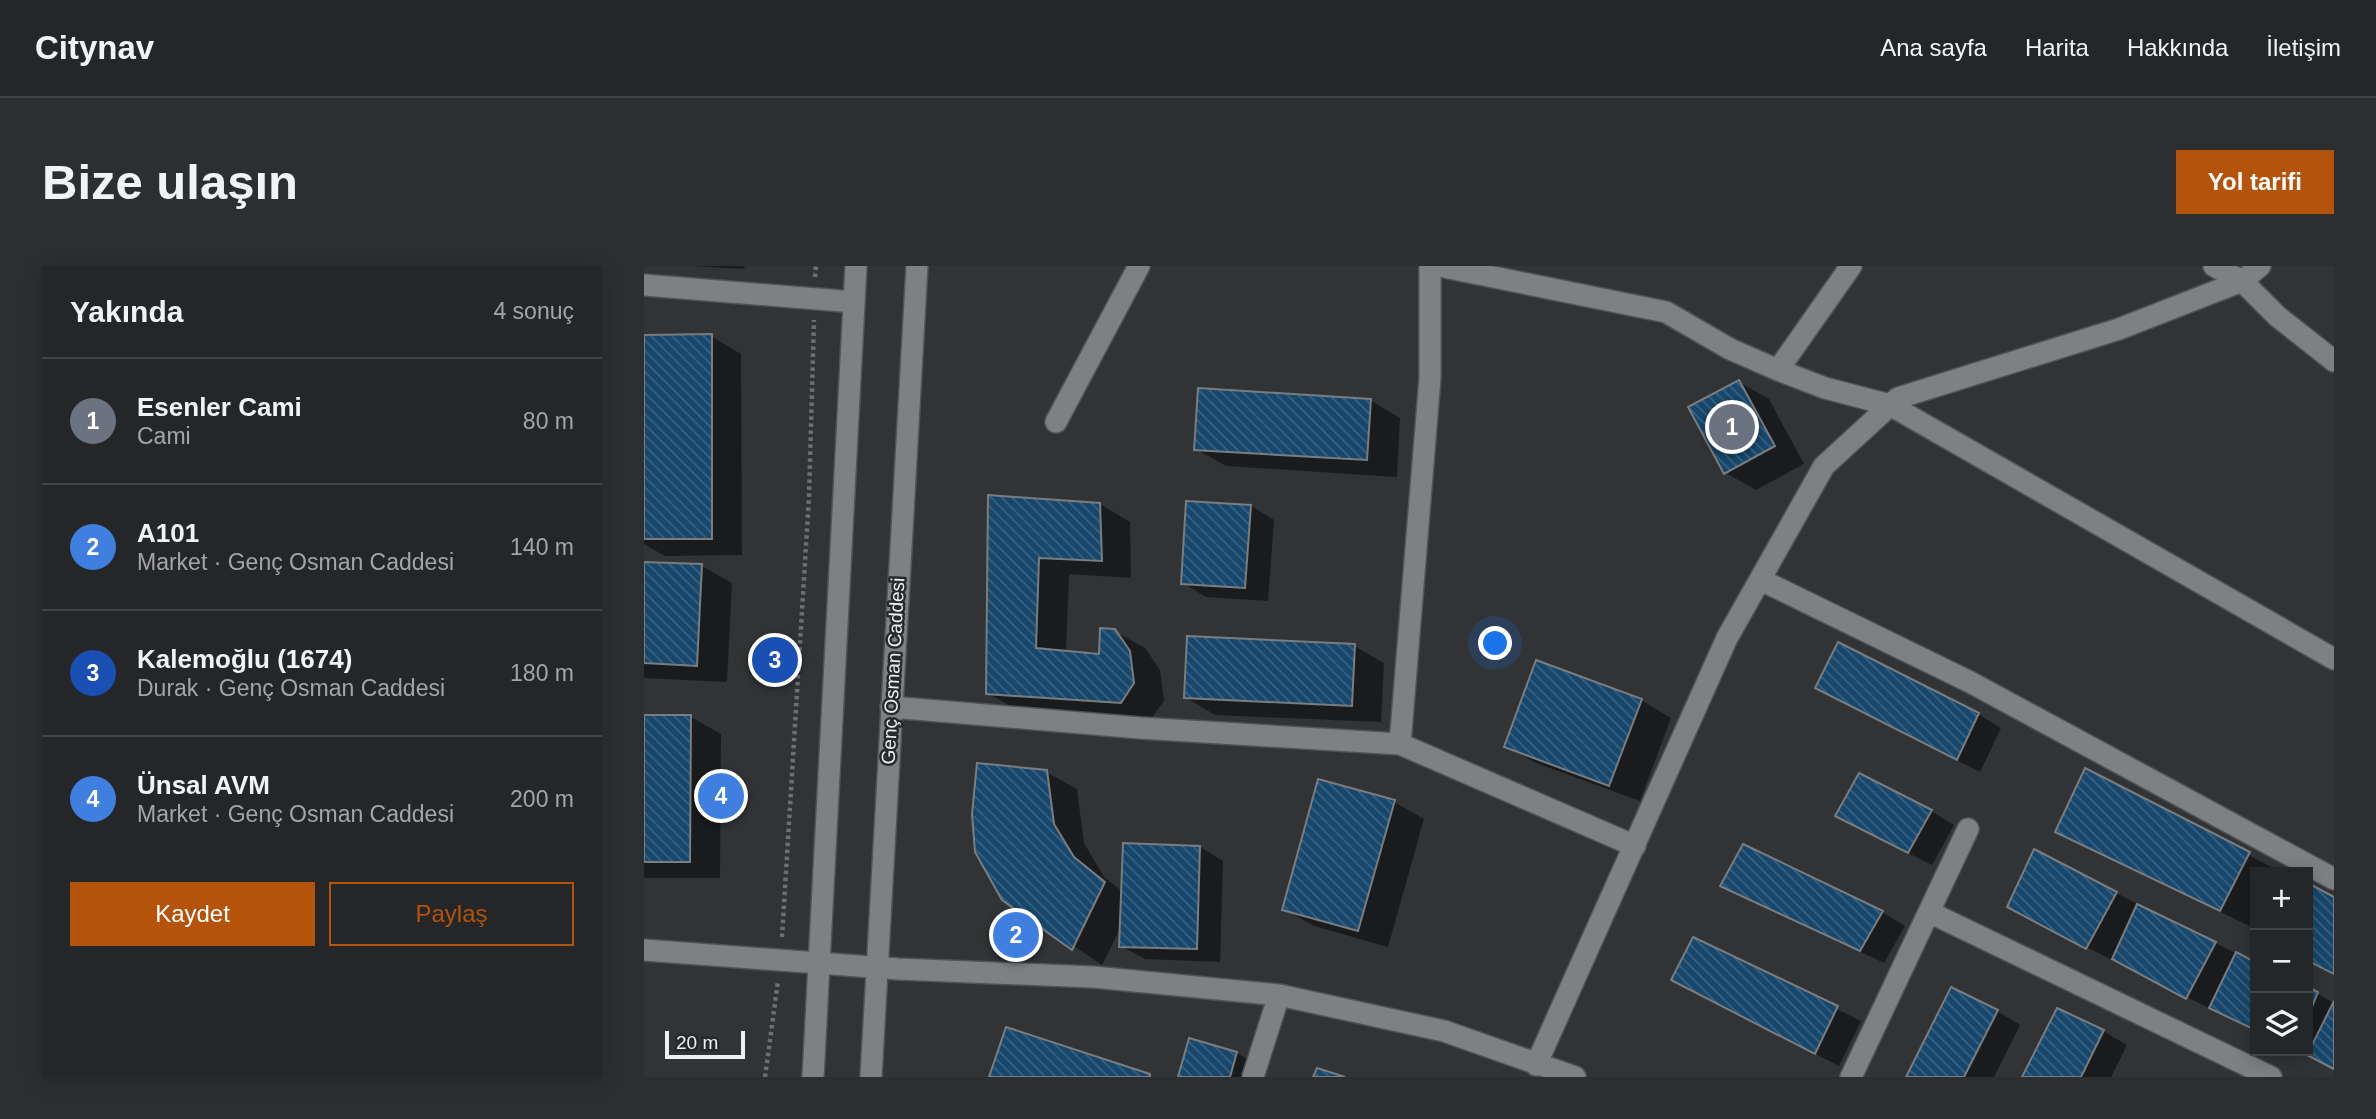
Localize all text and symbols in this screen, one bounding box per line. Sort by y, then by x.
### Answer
text: Citynav [35,29,154,66]
text: Ana sayfa [1880,34,1987,61]
text: Harita [2025,34,2089,61]
text: Hakkında [2127,34,2228,61]
text: İletişim [2266,34,2341,61]
button: Yol tarifi [2176,150,2334,214]
text: Bize ulaşın [42,155,298,209]
text: Yakında [70,295,183,328]
text: 4 sonuç [493,298,574,324]
text: Esenler Cami [137,392,302,422]
pin: 1 [1709,401,1755,453]
text: 1 [87,408,99,434]
text: 80 m [523,408,574,434]
text: Cami [137,423,191,449]
text: A101 [137,518,199,548]
text: 2 [87,534,99,560]
text: 140 m [510,534,574,560]
text: Market · Genç Osman Caddesi [137,549,454,575]
street label: Genç Osman Caddesi [878,577,908,765]
your location [1478,626,1512,660]
pin: 3 [752,634,798,686]
text: Kalemoğlu (1674) [137,644,352,674]
text: 3 [87,660,99,686]
text: 180 m [510,660,574,686]
text: Durak · Genç Osman Caddesi [137,675,445,701]
text: Ünsal AVM [137,770,270,800]
pin: 4 [698,770,744,822]
text: 4 [87,786,99,812]
text: 200 m [510,786,574,812]
text: Market · Genç Osman Caddesi [137,801,454,827]
map controls [2250,867,2313,1056]
button: + [2250,867,2313,930]
button: Kaydet [70,882,315,946]
button: Paylaş [329,882,574,946]
pin: 2 [993,909,1039,961]
button: − [2250,930,2313,993]
button: layers [2250,993,2313,1056]
scale bar [665,1028,746,1060]
text: 20 m [676,1032,718,1053]

